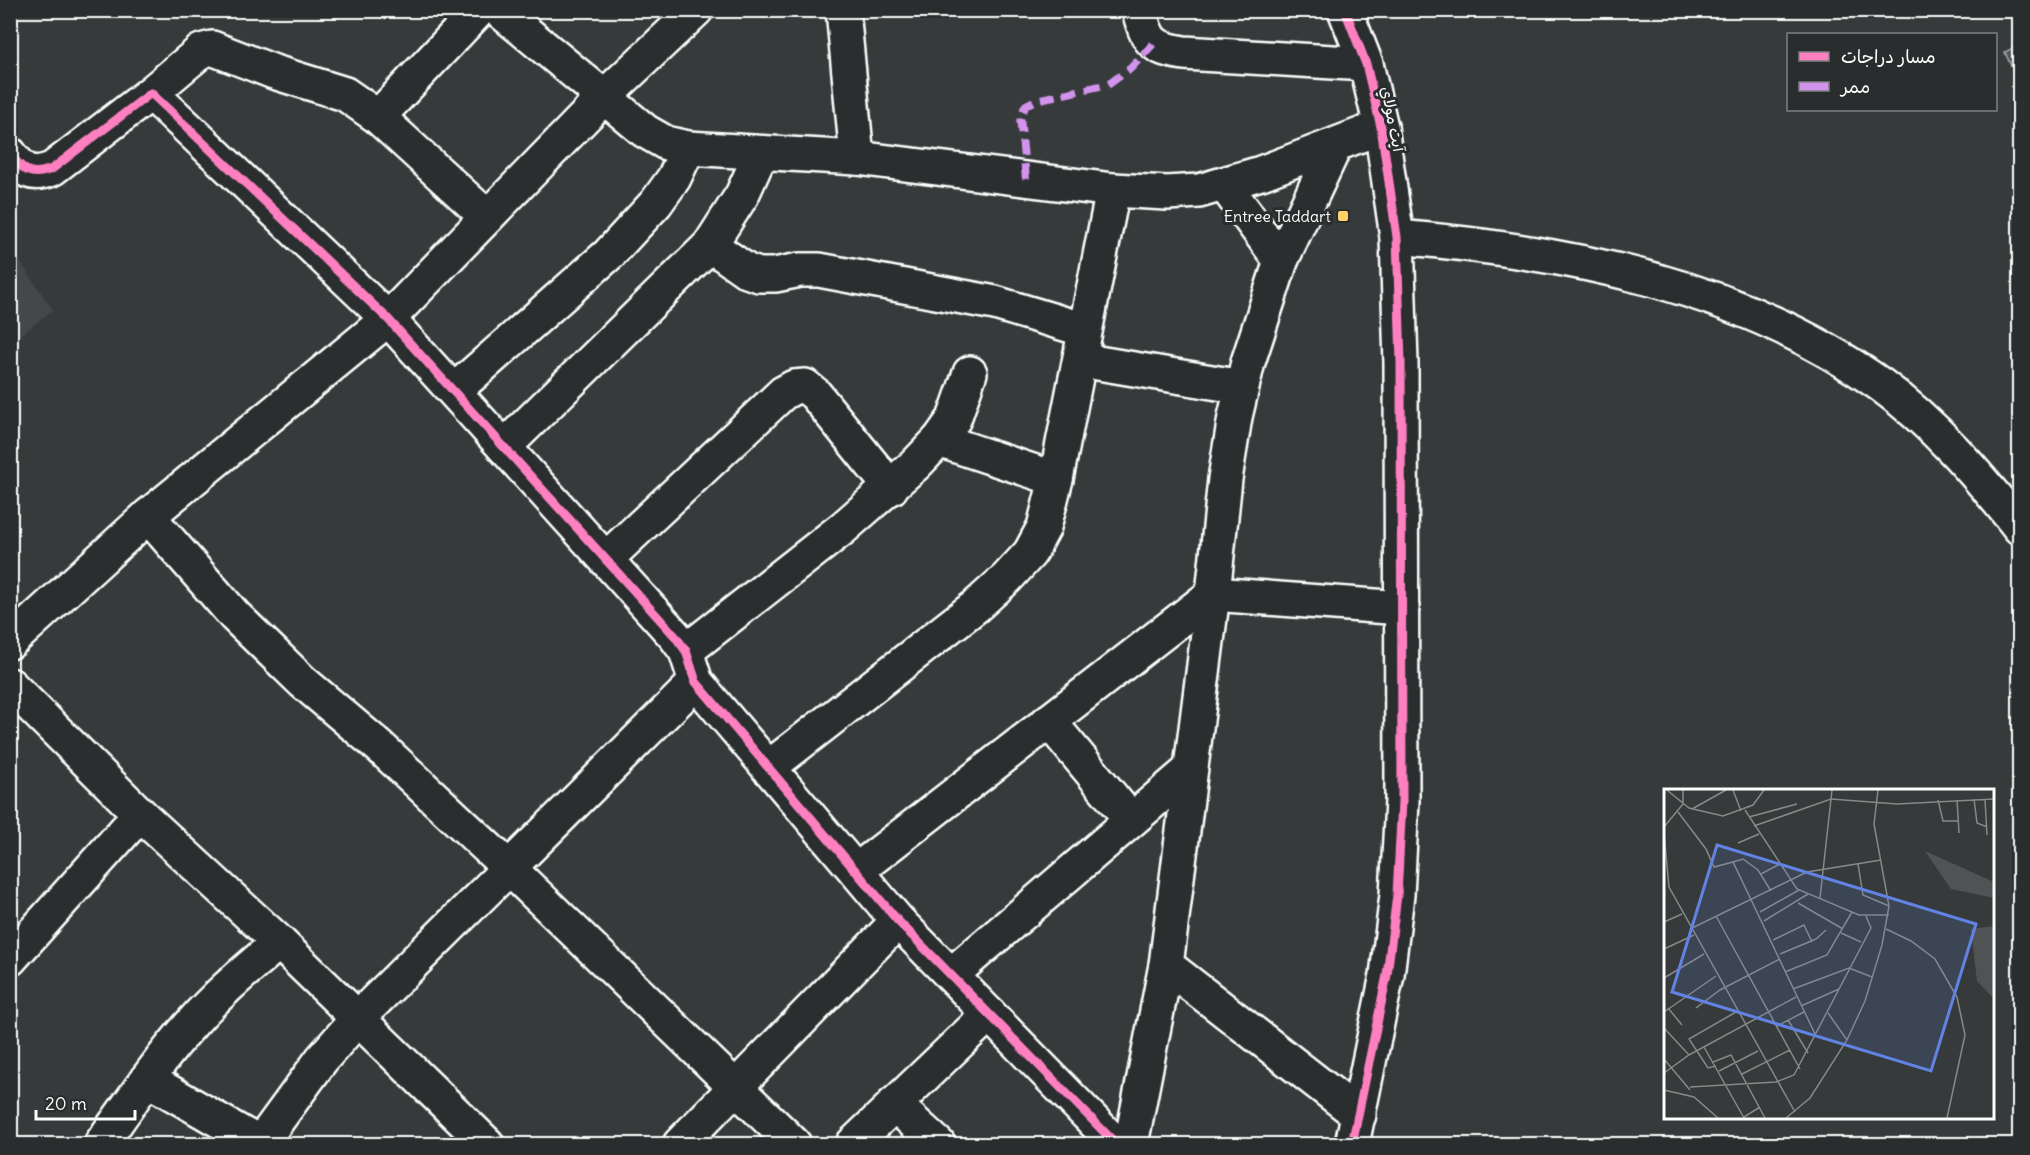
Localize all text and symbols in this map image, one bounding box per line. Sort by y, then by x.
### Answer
legend [1787,33,1997,111]
text: مسار دراجات [1841,45,1936,68]
text: ممر [1839,75,1870,98]
street label: آيت مولاي [1375,85,1409,155]
place label: Entree Taddart [1224,206,1332,226]
marker: Entree Taddart [1336,209,1350,223]
inset map [1664,789,1994,1119]
scale bar [36,1083,135,1121]
text: 20 m [45,1092,87,1115]

